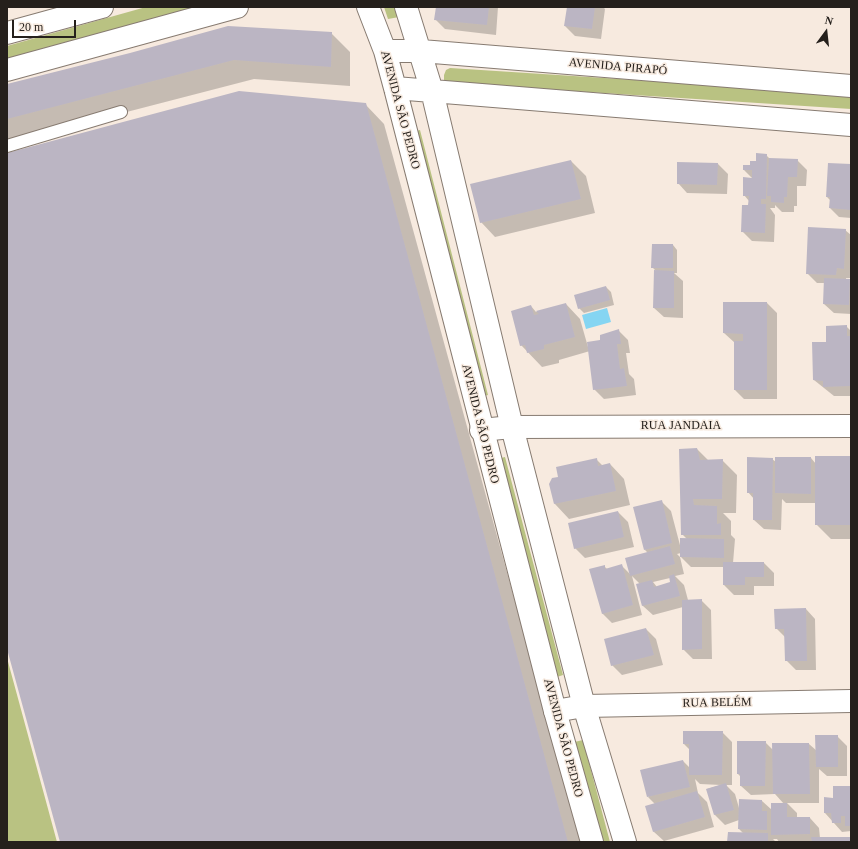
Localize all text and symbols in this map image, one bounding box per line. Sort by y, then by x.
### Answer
scale bar [14,12,78,38]
north arrow [806,12,846,52]
text: N [824,14,834,27]
text: 20 m [19,20,43,34]
street label: AVENIDA SÃO PEDRO [377,49,423,171]
street label: AVENIDA PIRAPÓ [568,56,668,78]
street label: AVENIDA SÃO PEDRO [458,363,502,485]
street label: RUA JANDAIA [641,419,721,433]
street label: AVENIDA SÃO PEDRO [540,677,586,799]
street label: RUA BELÉM [682,695,752,711]

